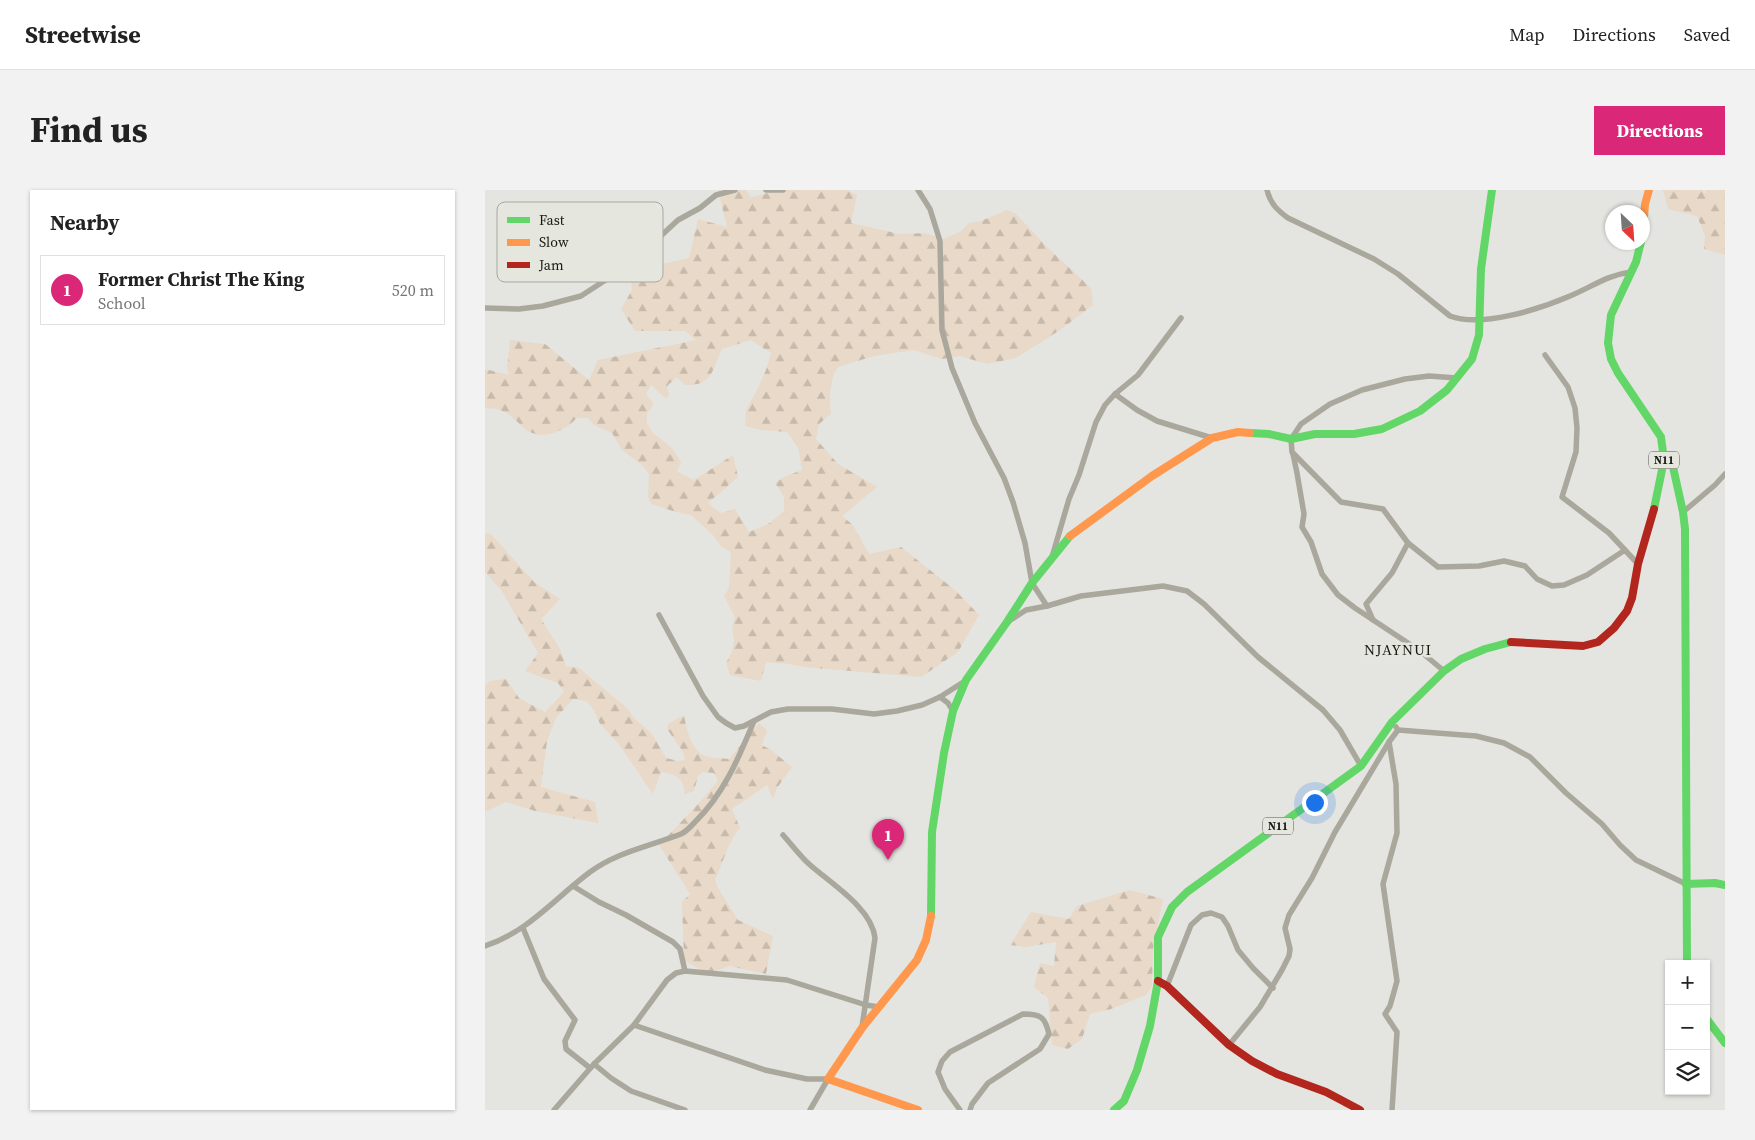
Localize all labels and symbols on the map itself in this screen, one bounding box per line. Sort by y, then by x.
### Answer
legend [497,202,663,282]
north arrow [1605,205,1650,250]
text: Fast [539,210,565,230]
text: Slow [539,232,569,252]
text: Jam [538,255,564,275]
road number: N11 [1649,452,1679,468]
district label: NJAYNUI [1364,639,1432,660]
your location [1302,790,1328,816]
road number: N11 [1263,818,1293,834]
pin: 1 [872,819,904,860]

